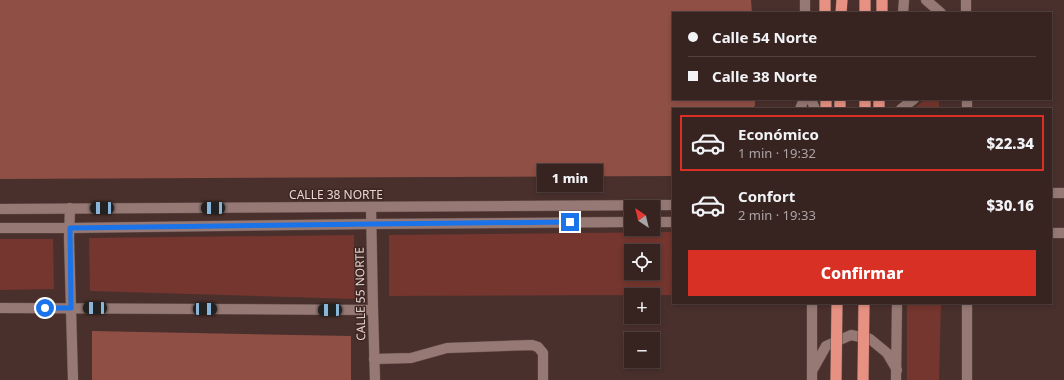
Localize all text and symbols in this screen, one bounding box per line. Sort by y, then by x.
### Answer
text: Calle 54 Norte [712,27,817,47]
text: Calle 38 Norte [712,66,817,86]
text: Económico [738,124,819,144]
icon: car [690,125,726,161]
text: $22.34 [986,133,1034,153]
text: 1 min · 19:32 [738,144,816,162]
callout: 1 min [537,164,603,192]
text: 1 min [552,169,588,187]
street label: CALLE 38 NORTE [289,186,383,203]
text: Confort [738,186,795,206]
icon: car [690,187,726,223]
text: $30.16 [986,195,1034,215]
north arrow [624,200,660,236]
map controls [624,200,660,368]
car [90,202,114,214]
car [201,202,225,214]
text: 2 min · 19:33 [738,206,816,224]
route end [561,213,579,231]
button: locate [624,244,660,280]
street label: CALLE 55 NORTE [351,247,369,341]
button: Confirmar [688,250,1036,296]
button: + [624,288,660,324]
route start [36,299,54,317]
car [83,302,107,314]
car [193,303,217,315]
car [318,304,342,316]
button: − [624,332,660,368]

